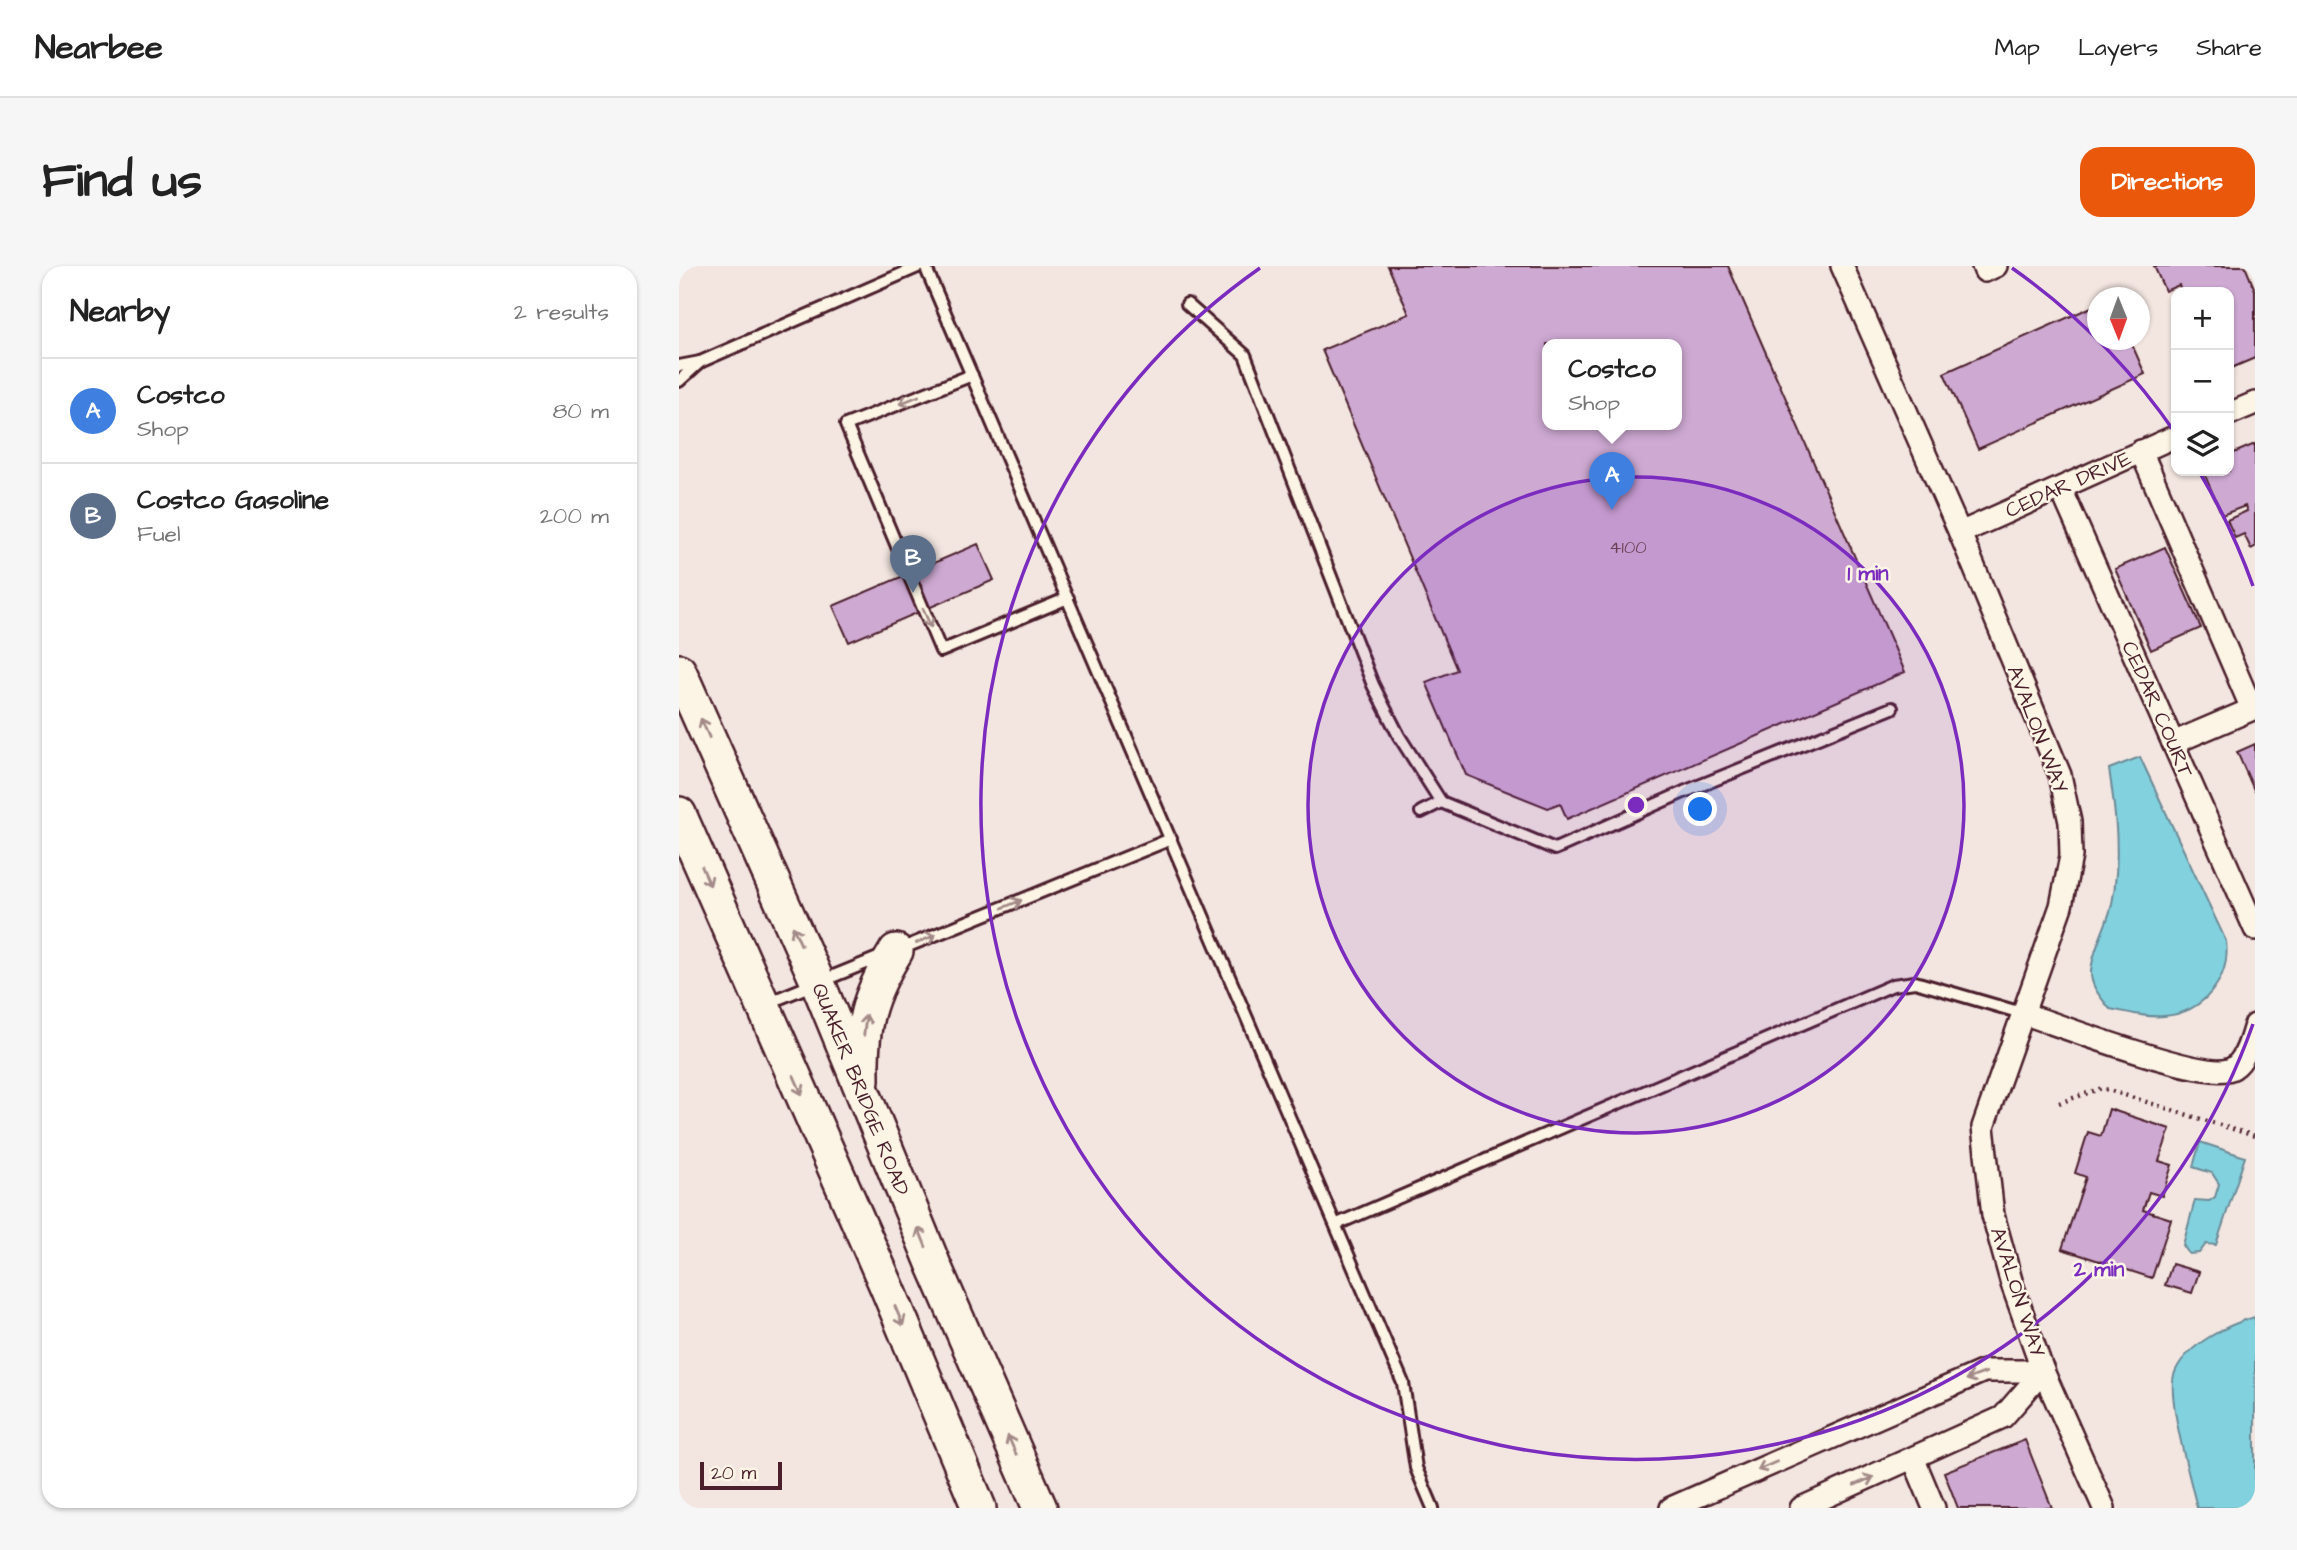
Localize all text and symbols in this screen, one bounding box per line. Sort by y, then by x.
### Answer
text: Nearbee [35,25,163,71]
text: Map [1995,31,2040,65]
text: Layers [2078,31,2158,65]
text: Share [2196,31,2262,65]
button: Directions [2080,147,2255,217]
text: Find us [42,148,202,216]
north arrow [2087,287,2150,350]
map controls [2171,287,2234,476]
button: + [2171,287,2234,350]
text: Nearby [70,291,170,333]
text: 2 results [514,296,609,328]
popup [1542,339,1682,430]
button: − [2171,350,2234,413]
text: Costco [1568,351,1656,387]
text: Costco [137,377,225,413]
text: Shop [1568,387,1620,419]
one-way arrow [898,394,920,407]
text: A [86,395,100,427]
text: 80 m [552,395,609,427]
text: Shop [137,413,189,445]
button: layers [2171,413,2234,476]
street label: CEDAR DRIVE [2001,444,2136,525]
pin: A [1589,452,1635,510]
text: Costco Gasoline [137,482,329,518]
text: B [85,500,101,532]
text: 200 m [540,500,609,532]
text: Fuel [137,518,181,550]
pin: B [890,535,936,593]
house number: 4100 [1609,535,1647,560]
text: 1 min [1847,559,1889,588]
one-way arrow [921,606,934,628]
street label: CEDAR COURT [2114,636,2201,783]
street label: AVALON WAY [2000,661,2075,797]
one-way arrow [698,718,711,739]
your location [1683,792,1717,826]
centre of rings [1624,793,1648,817]
one-way arrow [700,865,713,887]
one-way arrow [1001,897,1023,910]
one-way arrow [790,926,803,947]
one-way arrow [915,931,937,944]
street label: QUAKER BRIDGE ROAD [805,979,917,1200]
one-way arrow [858,1014,871,1037]
one-way arrow [792,1074,805,1095]
street label: AVALON WAY [1983,1224,2052,1361]
one-way arrow [915,1226,928,1248]
text: 2 min [2073,1255,2125,1284]
one-way arrow [893,1304,906,1326]
one-way arrow [1966,1370,1987,1383]
one-way arrow [1005,1435,1018,1457]
scale bar [700,1459,782,1491]
text: 20 m [711,1460,756,1487]
one-way arrow [1757,1460,1778,1473]
one-way arrow [1853,1474,1874,1487]

